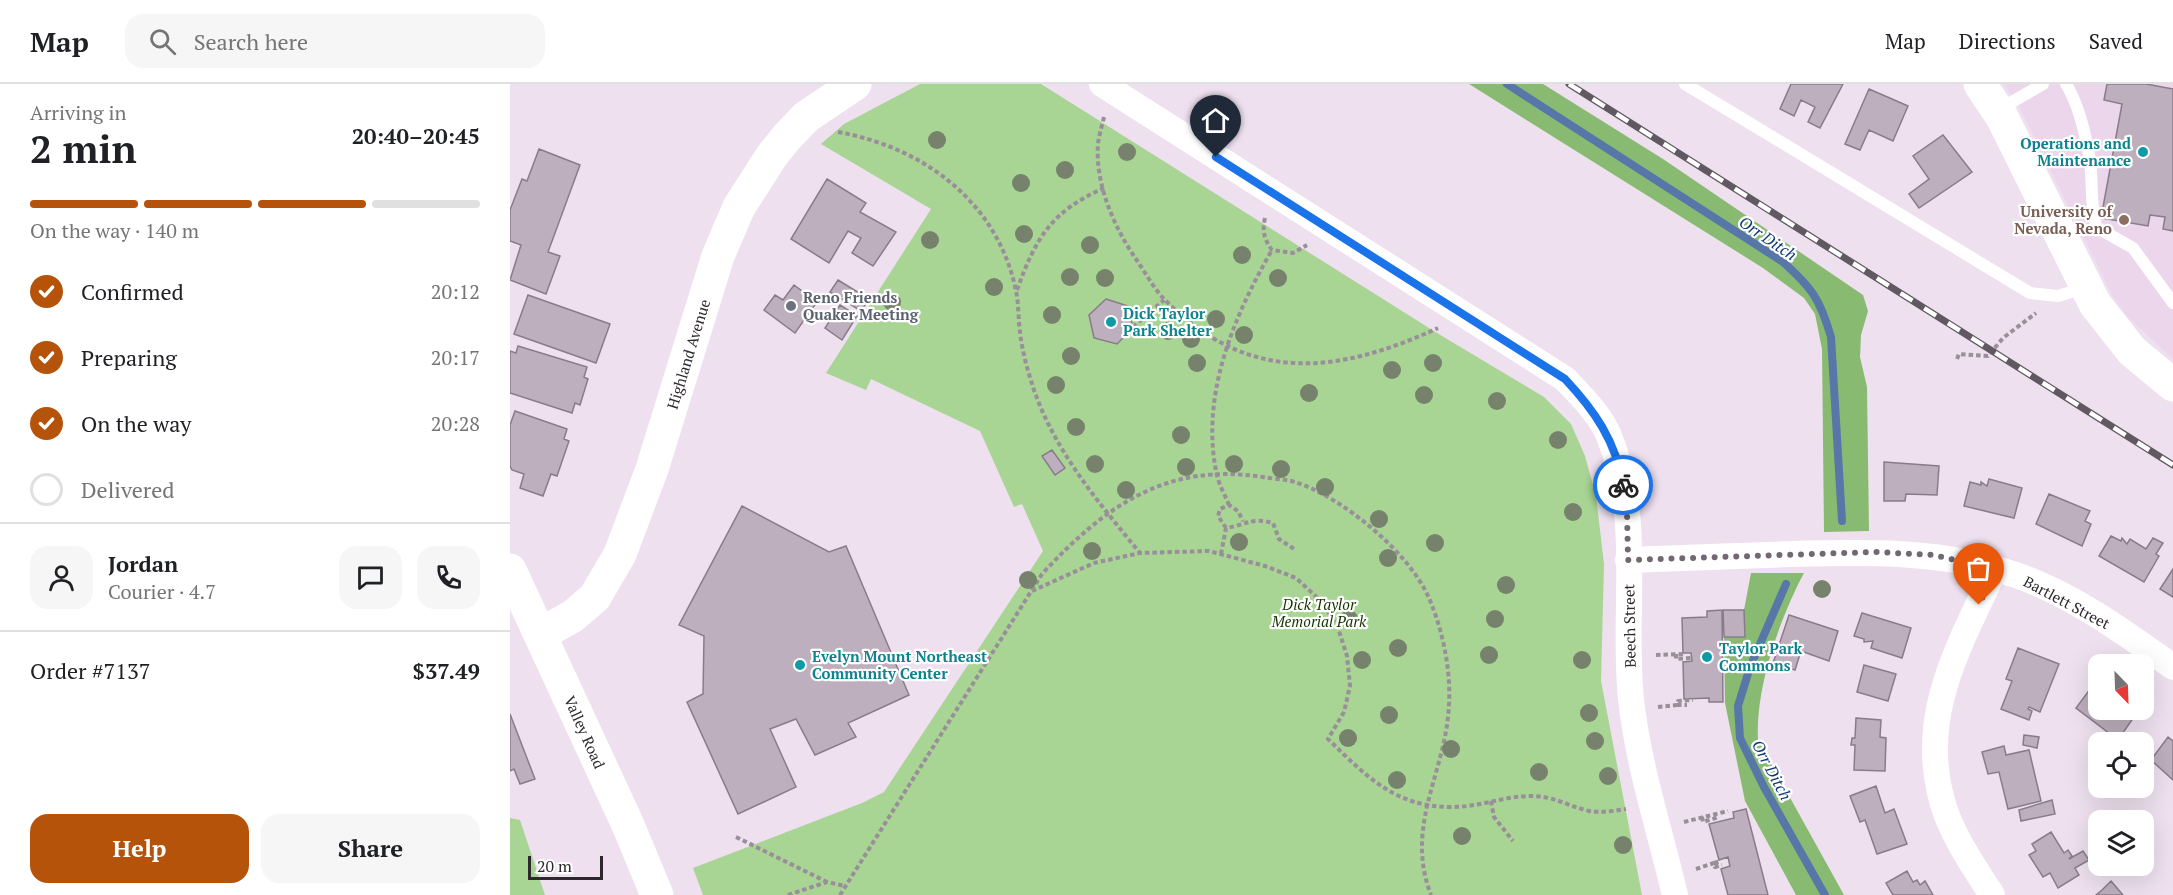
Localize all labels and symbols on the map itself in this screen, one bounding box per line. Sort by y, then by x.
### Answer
pin [1190,95,1241,157]
place label: Operations and Maintenance [2020,133,2131,170]
marker: Operations and Maintenance [2136,145,2150,159]
place label: University of Nevada, Reno [2014,201,2113,238]
water label: Orr Ditch [1735,211,1801,265]
marker: University of Nevada, Reno [2117,213,2131,227]
place label: Reno Friends Quaker Meeting [803,287,919,324]
street label: Highland Avenue [662,297,714,411]
marker: Reno Friends Quaker Meeting [784,299,798,313]
place label: Dick Taylor Park Shelter [1123,303,1212,340]
marker: Dick Taylor Park Shelter [1104,315,1118,329]
courier [1593,455,1653,515]
pin [1953,543,2004,605]
street label: Bartlett Street [2020,571,2114,633]
street label: Beech Street [1618,584,1640,668]
park label: Dick Taylor Memorial Park [1271,594,1367,631]
place label: Taylor Park Commons [1719,638,1803,675]
place label: Evelyn Mount Northeast Community Center [812,646,987,683]
marker: Taylor Park Commons [1700,650,1714,664]
north arrow [2088,654,2154,720]
marker: Evelyn Mount Northeast Community Center [793,658,807,672]
street label: Valley Road [560,692,610,772]
water label: Orr Ditch [1747,736,1797,804]
scale bar [528,853,603,880]

